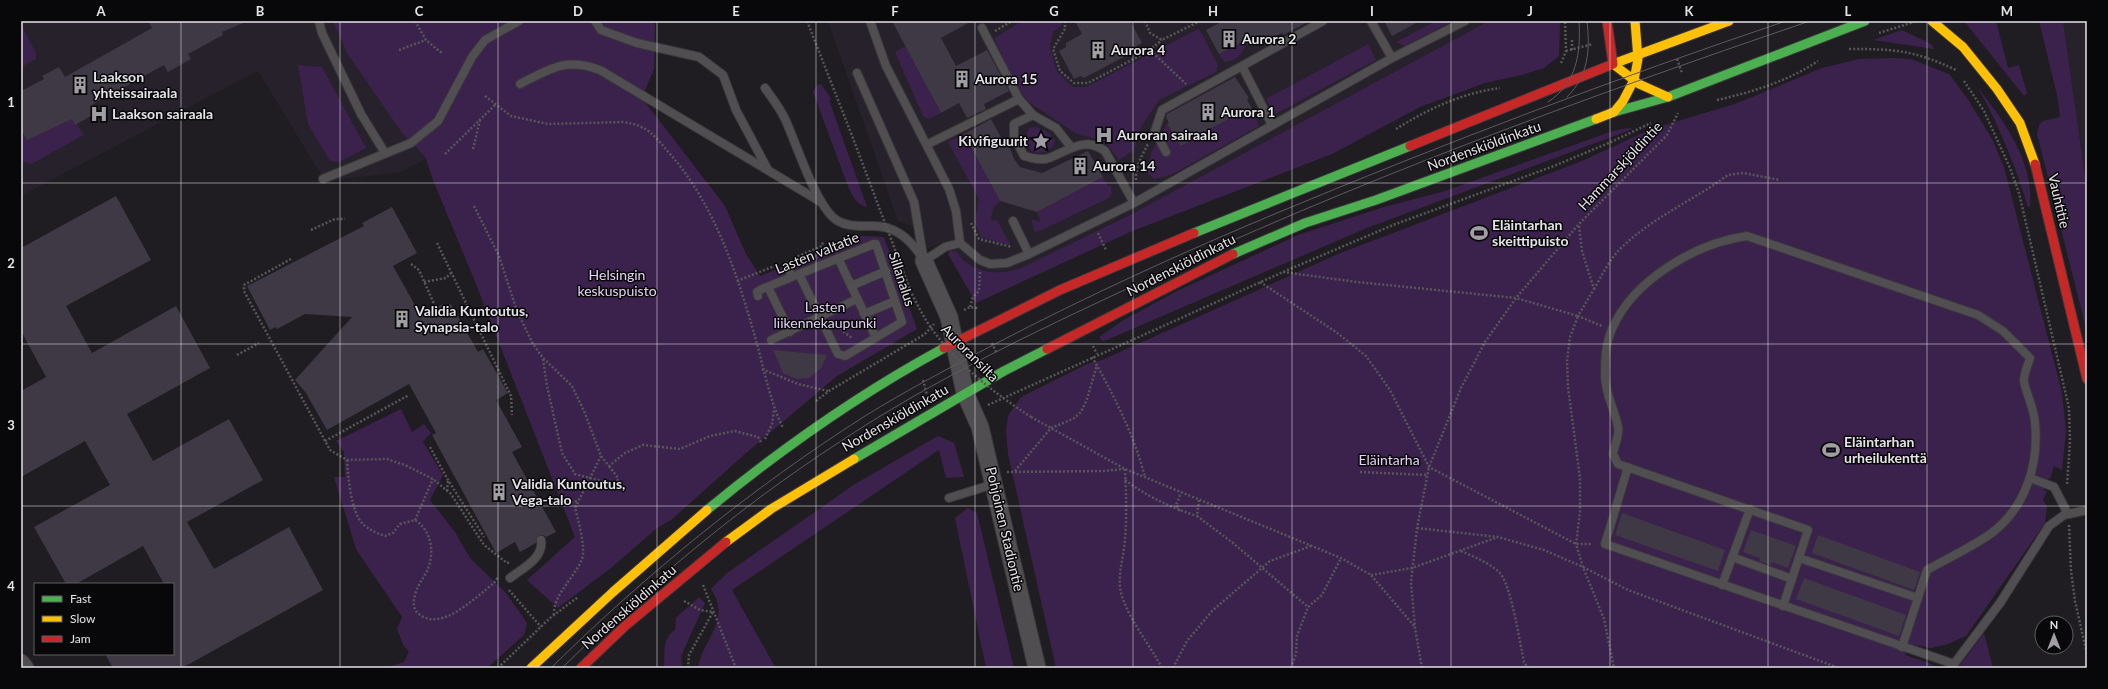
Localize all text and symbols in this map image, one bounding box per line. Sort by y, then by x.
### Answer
text: A [95,3,106,19]
text: B [256,3,265,19]
text: C [415,3,424,19]
text: D [573,3,583,19]
text: E [732,3,740,19]
text: F [891,3,899,19]
text: G [1049,3,1059,19]
text: H [1208,3,1218,19]
text: I [1370,3,1374,19]
text: J [1527,3,1533,19]
text: K [1685,3,1695,19]
text: L [1845,3,1852,19]
text: M [2001,3,2013,19]
building icon: Aurora 2 [1219,29,1239,49]
place label: Aurora 2 [1241,30,1296,47]
building icon: Aurora 4 [1088,40,1108,60]
place label: Aurora 4 [1110,41,1165,58]
place label: Laakson yhteissairaala [93,68,177,101]
building icon: Aurora 15 [952,69,972,89]
place label: Aurora 15 [974,70,1037,87]
building icon: Laakson yhteissairaala [70,75,90,95]
text: 1 [7,94,15,110]
building icon: Aurora 1 [1198,102,1218,122]
place label: Aurora 1 [1220,103,1275,120]
hospital icon: Laakson sairaala [89,104,109,124]
place label: Laakson sairaala [112,105,213,122]
street label: Nordenskiöldinkatu [1425,117,1543,174]
street label: Hammarskjöldintie [1574,118,1665,214]
hospital icon: Auroran sairaala [1094,125,1114,145]
place label: Auroran sairaala [1116,126,1218,143]
place icon: Kivifiguurit [1031,131,1051,151]
place label: Kivifiguurit [958,132,1029,149]
building icon: Aurora 14 [1070,156,1090,176]
place label: Aurora 14 [1092,157,1155,174]
street label: Vauhtitie [2045,172,2074,230]
place label: Eläintarhan skeittipuisto [1492,216,1569,249]
sports icon: Eläintarhan skeittipuisto [1469,223,1489,243]
street label: Lasten valtatie [772,228,861,277]
street label: Nordenskiöldinkatu [1124,230,1238,299]
street label: Sillanalus [886,249,919,308]
text: 2 [7,255,15,271]
park label: Helsingin keskuspuisto [577,266,657,299]
park label: Lasten liikennekaupunki [774,298,876,331]
place label: Validia Kuntoutus, Synapsia-talo [414,302,528,335]
building icon: Validia Kuntoutus, Synapsia-talo [392,309,412,329]
street label: Auroransilta [938,320,1003,385]
street label: Nordenskiöldinkatu [839,380,951,455]
text: 3 [7,417,15,433]
place label: Eläintarhan urheilukenttä [1844,433,1927,466]
sports icon: Eläintarhan urheilukenttä [1821,440,1841,460]
park label: Eläintarha [1358,451,1420,468]
street label: Pohjoinen Stadiontie [983,465,1028,593]
place label: Validia Kuntoutus, Vega-talo [511,475,625,508]
building icon: Validia Kuntoutus, Vega-talo [489,482,509,502]
street label: Nordenskiöldinkatu [578,561,679,652]
text: 4 [7,578,15,594]
legend [34,583,174,655]
text: Fast [70,591,92,606]
text: Slow [70,611,96,626]
north arrow [2034,615,2074,655]
text: N [2050,618,2058,631]
text: Jam [70,631,91,646]

